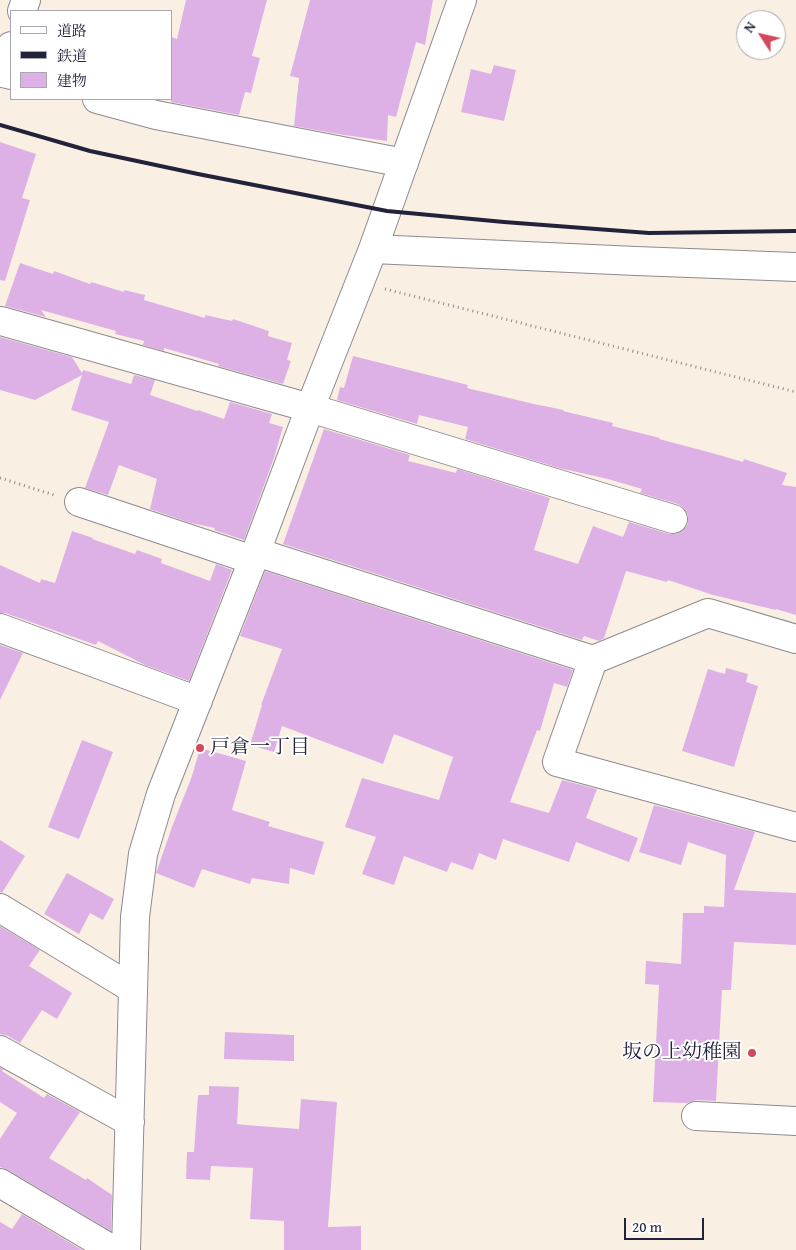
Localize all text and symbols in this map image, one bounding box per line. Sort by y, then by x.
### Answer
legend [10,10,172,100]
north arrow [736,10,786,60]
text: N [739,17,760,37]
text: 道路 [57,20,87,41]
text: 鉄道 [57,45,87,66]
text: 建物 [57,70,87,91]
place label: 戸倉一丁目 [210,736,310,760]
marker: 戸倉一丁目 [194,742,206,754]
place label: 坂の上幼稚園 [622,1041,742,1065]
marker: 坂の上幼稚園 [746,1047,758,1059]
scale bar [626,1208,706,1240]
text: 20 m [632,1216,662,1237]

